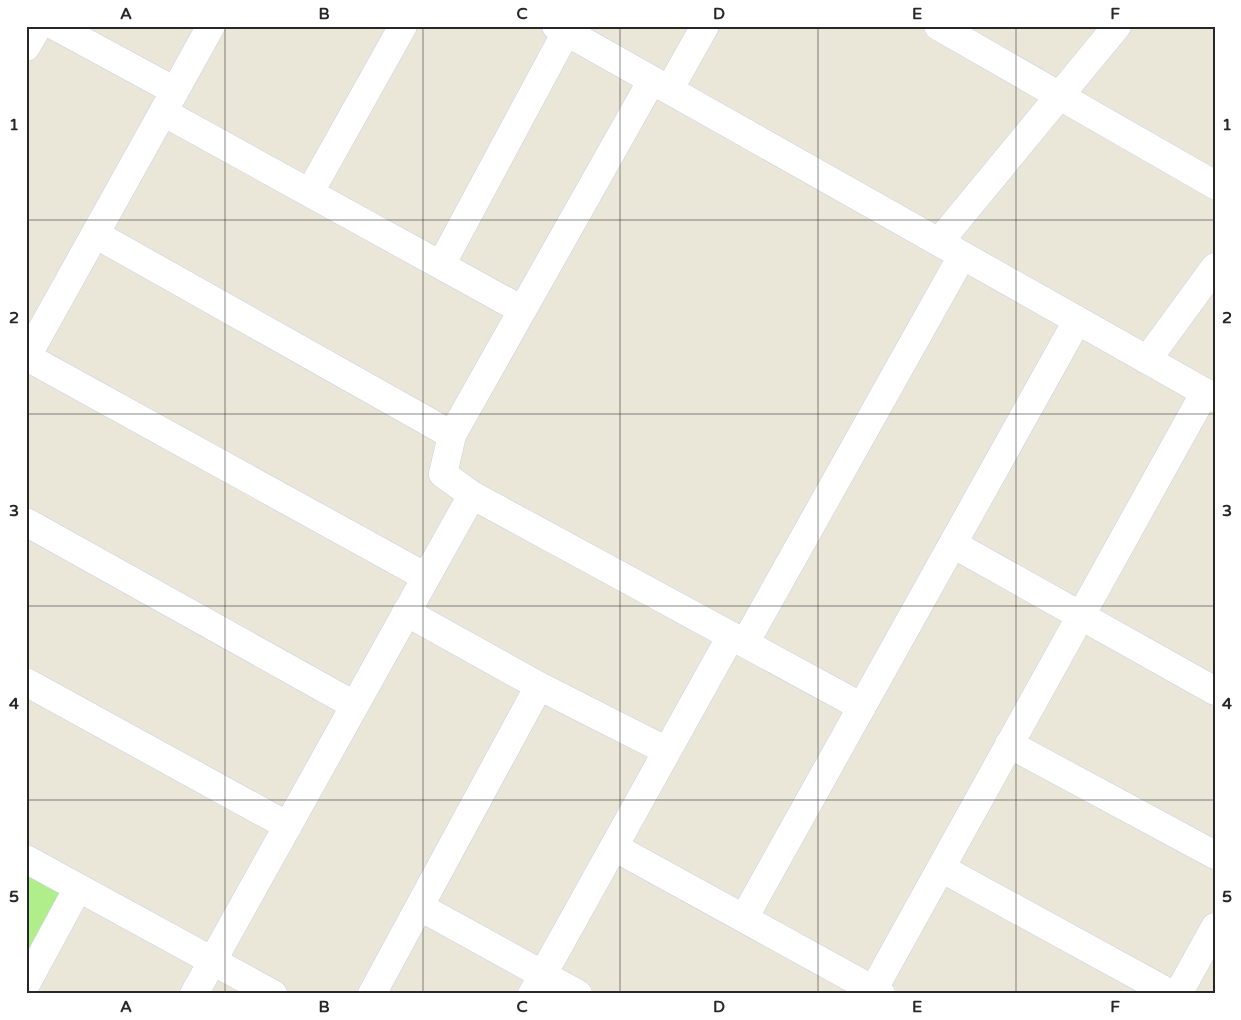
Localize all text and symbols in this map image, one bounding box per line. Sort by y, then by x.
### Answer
text: A [120,4,132,24]
text: B [318,4,330,24]
text: C [516,4,528,24]
text: D [713,4,725,24]
text: E [912,4,922,24]
text: F [1110,4,1120,24]
text: 1 [9,115,19,135]
text: 1 [1222,115,1232,135]
text: 2 [9,308,19,328]
text: 2 [1222,308,1232,328]
text: 3 [9,501,19,521]
text: 3 [1222,501,1232,521]
text: 4 [9,694,19,714]
text: 4 [1222,694,1232,714]
text: 5 [9,887,19,907]
text: 5 [1222,887,1232,907]
text: A [120,997,132,1017]
text: B [318,997,330,1017]
text: C [516,997,528,1017]
text: D [713,997,725,1017]
text: E [912,997,922,1017]
text: F [1110,997,1120,1017]

